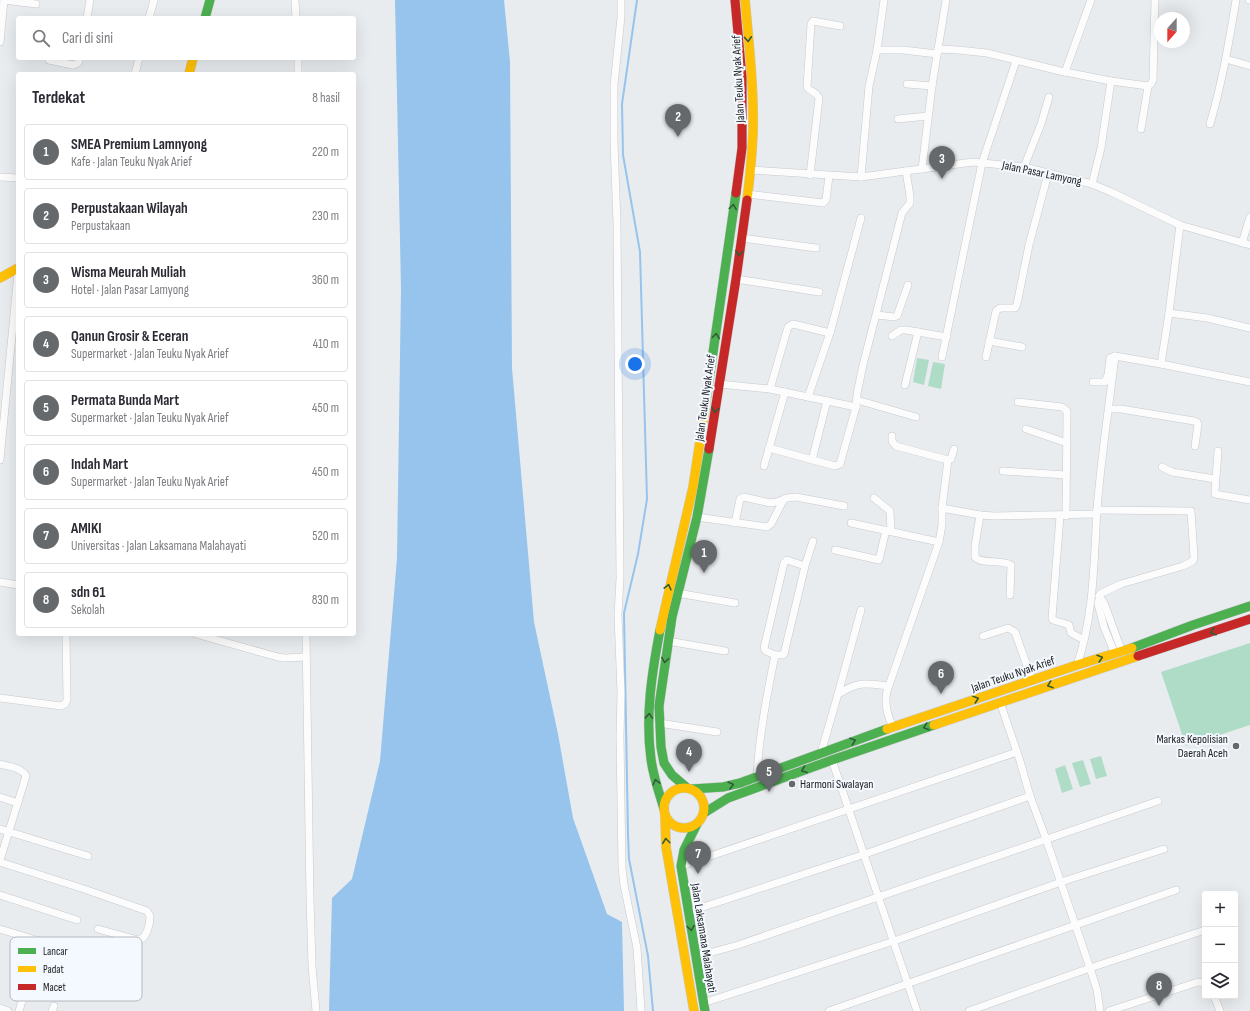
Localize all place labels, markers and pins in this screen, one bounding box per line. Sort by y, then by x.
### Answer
pin: 2 [665,104,691,137]
pin: 3 [929,146,955,179]
pin: 1 [691,540,717,573]
pin: 6 [928,661,954,694]
place label: Markas Kepolisian Daerah Aceh [1156,732,1228,761]
pin: 4 [676,739,702,772]
marker: Markas Kepolisian Daerah Aceh [1231,741,1241,751]
pin: 5 [756,759,782,792]
place label: Harmoni Swalayan [800,777,873,792]
marker: Harmoni Swalayan [787,779,797,789]
pin: 7 [685,841,711,874]
pin: 8 [1146,973,1172,1006]

